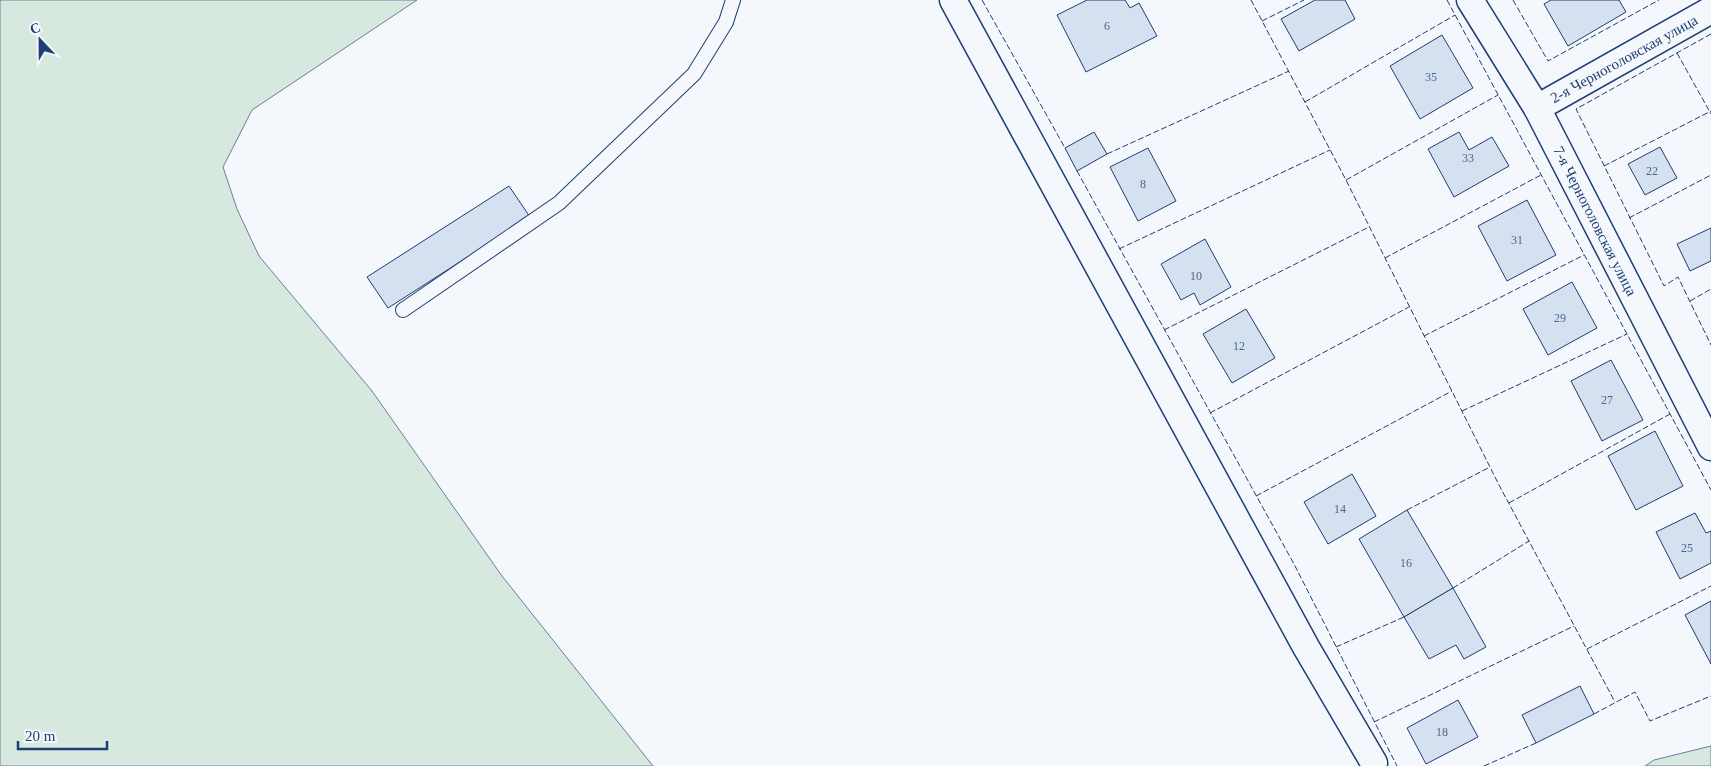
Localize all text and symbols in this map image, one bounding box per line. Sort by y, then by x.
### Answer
street label: 2-я Черноголовская улица [1548,12,1701,106]
north arrow [15,15,65,65]
house number: 6 [1104,19,1110,33]
text: С [28,20,43,37]
house number: 35 [1425,70,1437,84]
street label: 7-я Черноголовская улица [1550,144,1640,299]
house number: 33 [1462,151,1474,165]
house number: 22 [1646,164,1658,178]
house number: 8 [1140,177,1146,191]
house number: 31 [1511,233,1523,247]
house number: 10 [1190,269,1202,283]
house number: 29 [1554,311,1566,325]
house number: 12 [1233,339,1245,353]
house number: 27 [1601,393,1613,407]
house number: 14 [1334,502,1346,516]
house number: 25 [1681,541,1693,555]
house number: 16 [1400,556,1412,570]
scale bar [18,718,106,750]
house number: 18 [1436,725,1448,739]
text: 20 m [25,728,56,744]

